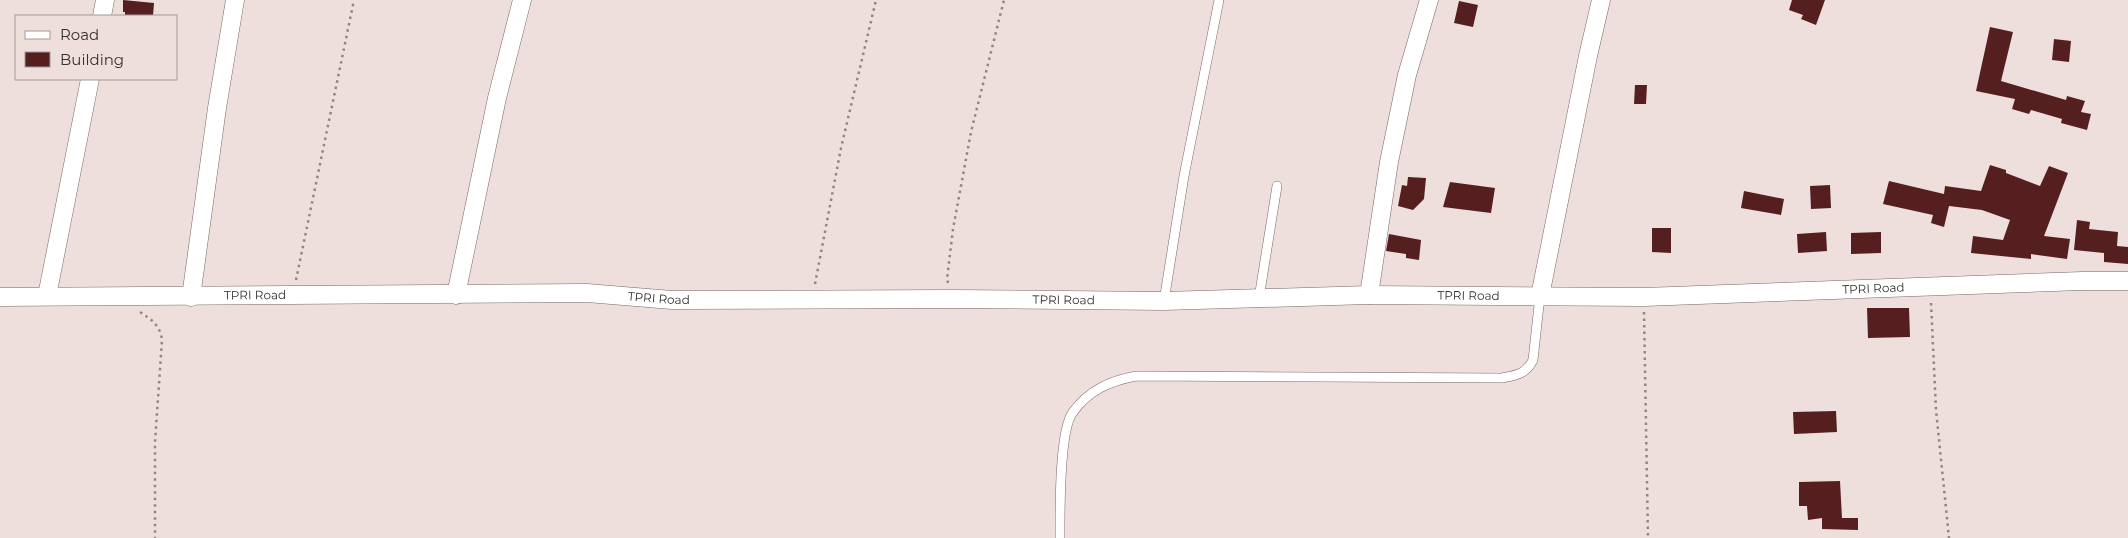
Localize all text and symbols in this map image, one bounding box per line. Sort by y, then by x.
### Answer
legend [15,15,178,80]
text: Road [60,25,99,44]
text: Building [60,50,124,69]
street label: TPRI Road [1842,279,1905,297]
street label: TPRI Road [224,287,286,302]
street label: TPRI Road [1437,287,1500,303]
street label: TPRI Road [627,288,690,307]
street label: TPRI Road [1032,292,1095,307]

